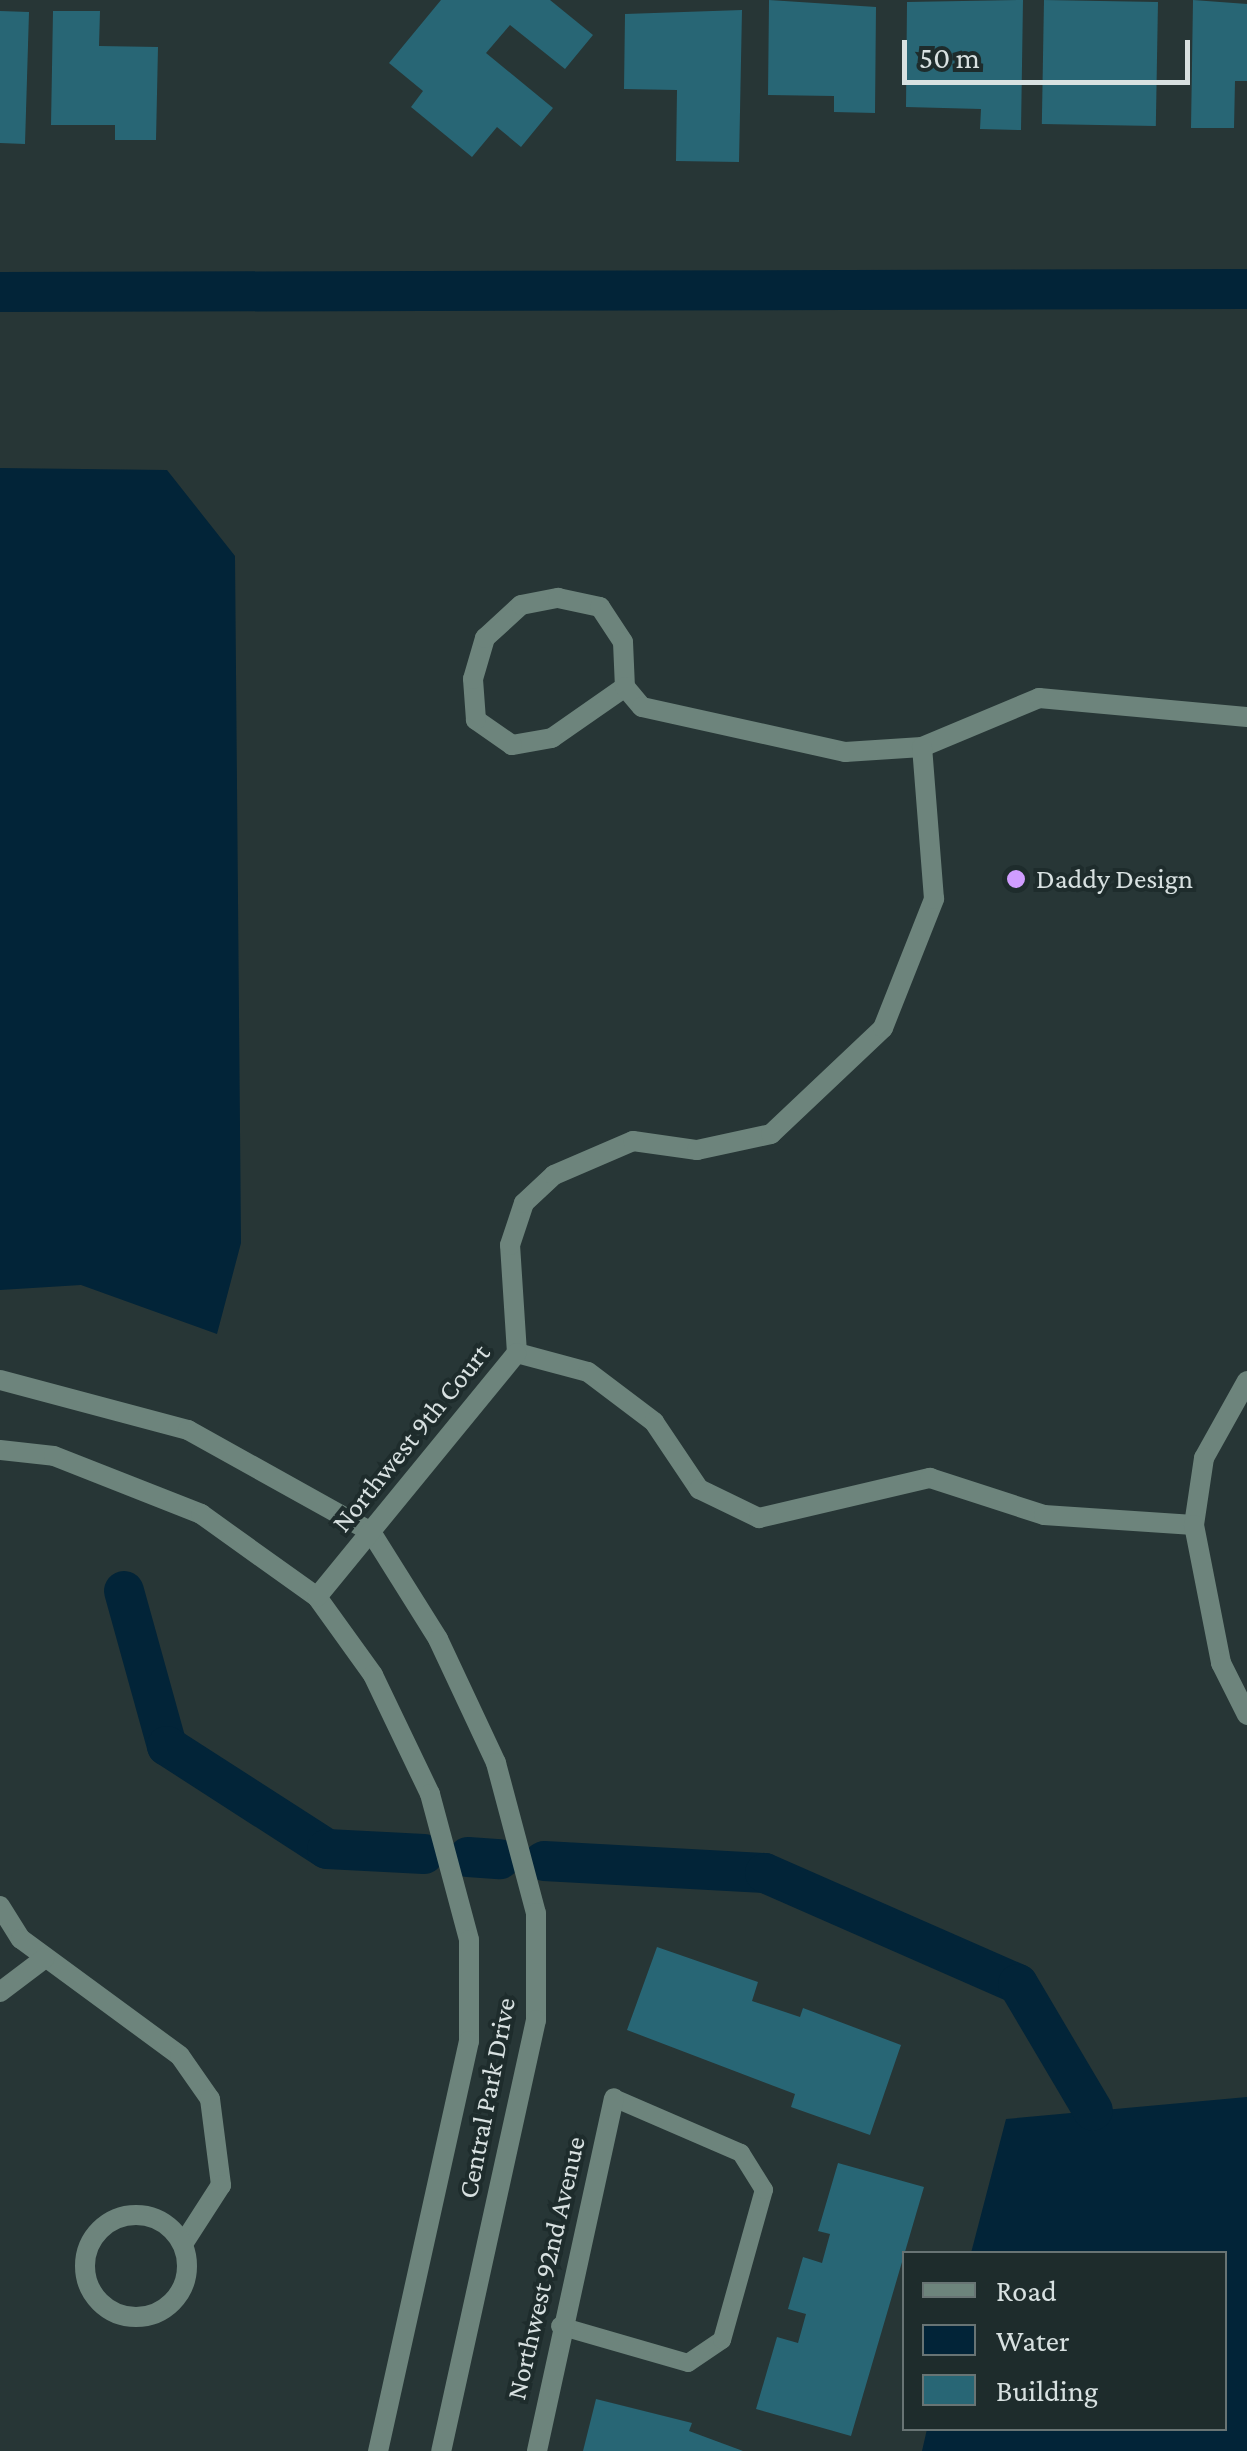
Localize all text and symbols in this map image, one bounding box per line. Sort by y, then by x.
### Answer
scale bar [907,20,1194,82]
text: 50 m [919,41,980,74]
place label: Daddy Design [1036,862,1193,896]
marker: Daddy Design [1005,868,1027,890]
street label: Northwest 9th Court [325,1337,497,1539]
street label: Central Park Drive [451,1995,523,2201]
street label: Northwest 92nd Avenue [499,2133,593,2403]
legend [902,2251,1227,2431]
text: Road [996,2274,1057,2307]
text: Water [996,2324,1070,2357]
text: Building [996,2374,1098,2407]

